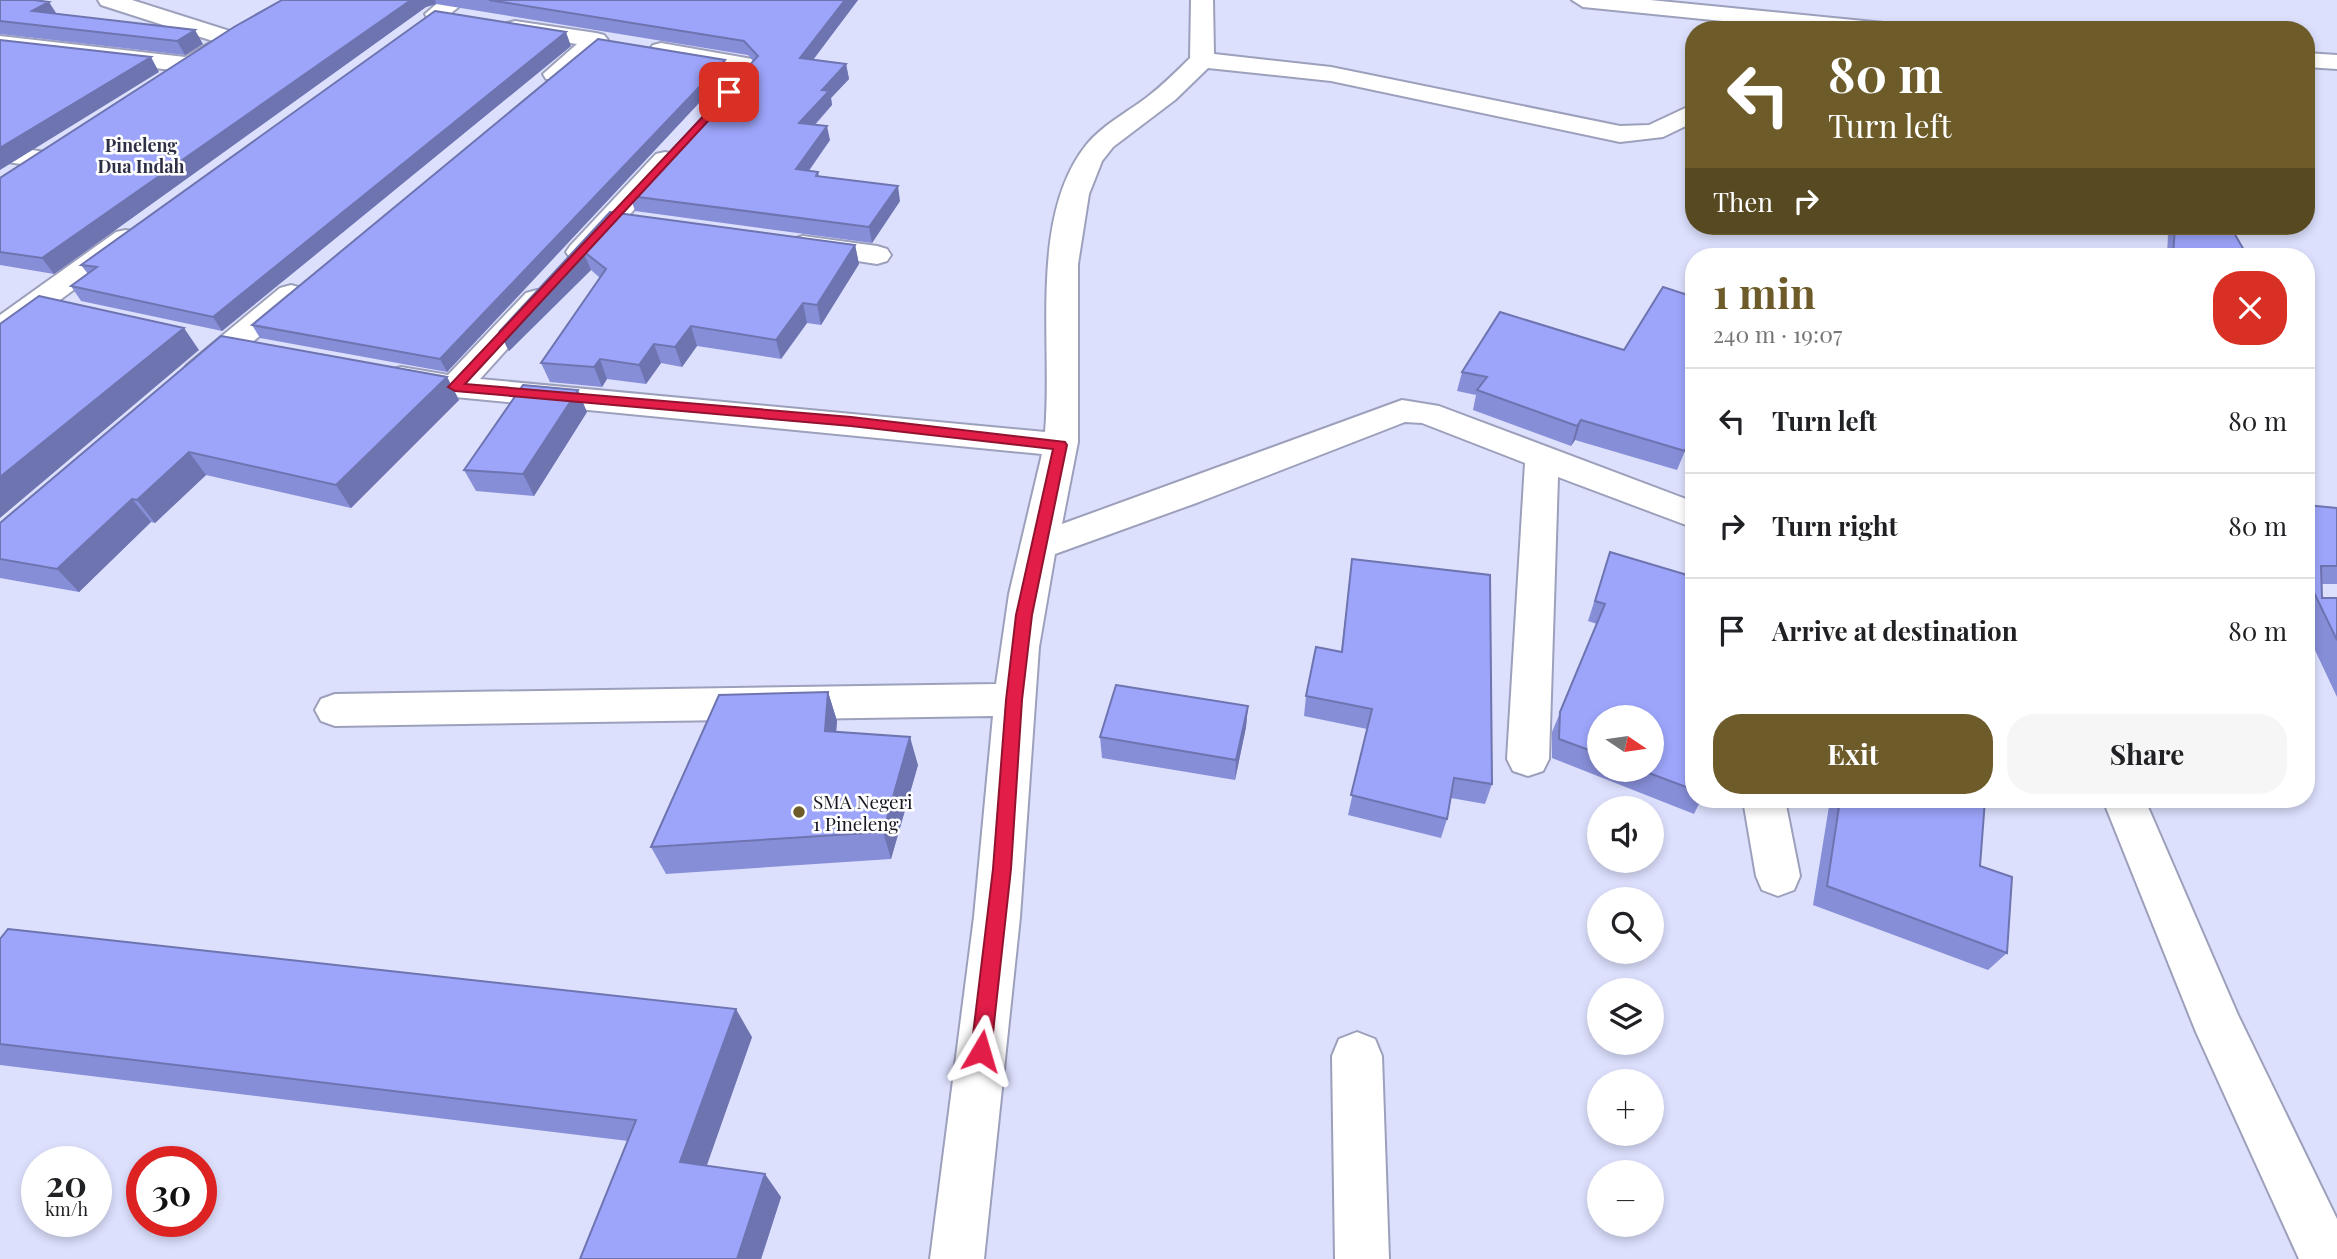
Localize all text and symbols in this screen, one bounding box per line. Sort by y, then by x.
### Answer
text: 80 m [1828,40,1943,105]
icon: left [1713,49,1804,140]
pin [699,62,759,122]
icon: arrive [710,73,748,111]
text: Turn left [1828,103,1952,146]
district label: Pineleng Dua Indah [97,133,185,178]
icon: right [1787,182,1825,220]
text: Then [1713,184,1773,219]
text: 1 min [1713,264,1816,320]
button: close [2213,271,2287,345]
text: 240 m · 19:07 [1713,318,1842,349]
icon: left [1713,402,1751,440]
text: Turn left [1772,403,1877,438]
text: 80 m [2228,403,2287,438]
icon: right [1713,507,1751,545]
text: Turn right [1772,508,1898,543]
text: 80 m [2228,508,2287,543]
icon: arrive [1713,612,1751,650]
text: Arrive at destination [1772,613,2018,648]
text: 80 m [2228,613,2287,648]
north arrow [1587,705,1664,782]
map controls [1587,705,1664,1237]
button: Exit [1713,714,1993,794]
button: Share [2007,714,2287,794]
place label: SMA Negeri 1 Pineleng [813,788,913,836]
button: sound [1587,796,1664,873]
marker: SMA Negeri 1 Pineleng [791,804,807,820]
button: search [1587,887,1664,964]
button: layers [1587,978,1664,1055]
position arrow [944,1014,1018,1088]
button: + [1587,1069,1664,1146]
speed limit sign: 30 [126,1146,217,1237]
text: 20 [46,1159,87,1206]
button: − [1587,1160,1664,1237]
text: km/h [45,1197,88,1221]

